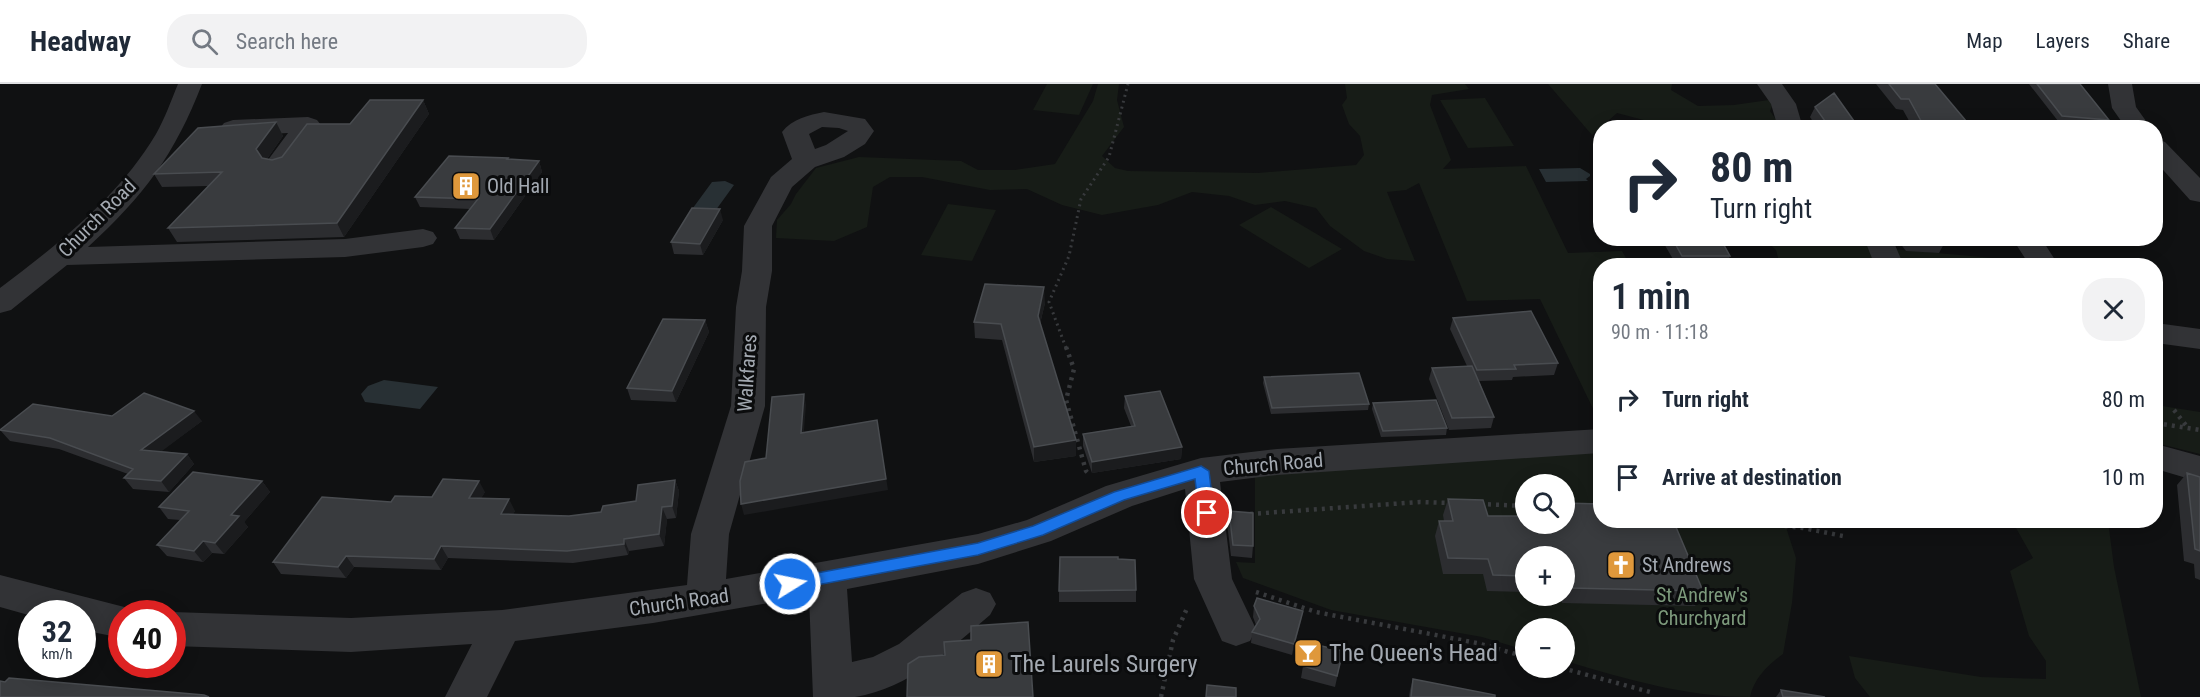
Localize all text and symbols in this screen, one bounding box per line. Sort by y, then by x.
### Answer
search box [167,14,587,68]
text: Headway [30,25,131,58]
icon: search [188,25,221,58]
text: Search here [236,29,338,54]
text: Map [1966,29,2003,53]
text: Layers [2036,29,2090,53]
text: Share [2123,29,2170,53]
text: 80 m [1710,143,1793,192]
icon: right [1611,144,1689,222]
building icon: Old Hall [450,170,482,202]
street label: Church Road [53,174,141,262]
place label: Old Hall [487,174,549,198]
text: Turn right [1710,193,1812,225]
text: 1 min [1611,276,1691,318]
button: close [2082,278,2145,341]
text: 90 m · 11:18 [1611,320,1709,344]
street label: Walkfares [732,333,762,413]
icon: right [1611,383,1644,416]
text: Turn right [1662,387,1749,412]
text: 80 m [2102,387,2145,412]
street label: Church Road [1222,448,1324,480]
icon: arrive [1611,461,1644,494]
text: Arrive at destination [1662,465,1842,490]
text: 10 m [2102,465,2145,490]
map controls [1515,474,1575,678]
button: search [1515,474,1575,534]
pin [1181,487,1232,538]
icon: arrive [1190,496,1223,529]
button: + [1515,546,1575,606]
church icon: St Andrews [1605,549,1637,581]
position arrow [758,552,822,616]
place label: St Andrews [1642,553,1731,577]
street label: Church Road [628,583,730,621]
park label: St Andrew's Churchyard [1656,583,1748,630]
speed limit sign: 40 [108,600,186,678]
text: 32 [42,614,72,649]
button: − [1515,618,1575,678]
bar icon: The Queen's Head [1292,637,1324,669]
place label: The Queen's Head [1329,639,1498,667]
text: km/h [42,645,72,663]
building icon: The Laurels Surgery [973,648,1005,680]
place label: The Laurels Surgery [1010,650,1197,678]

